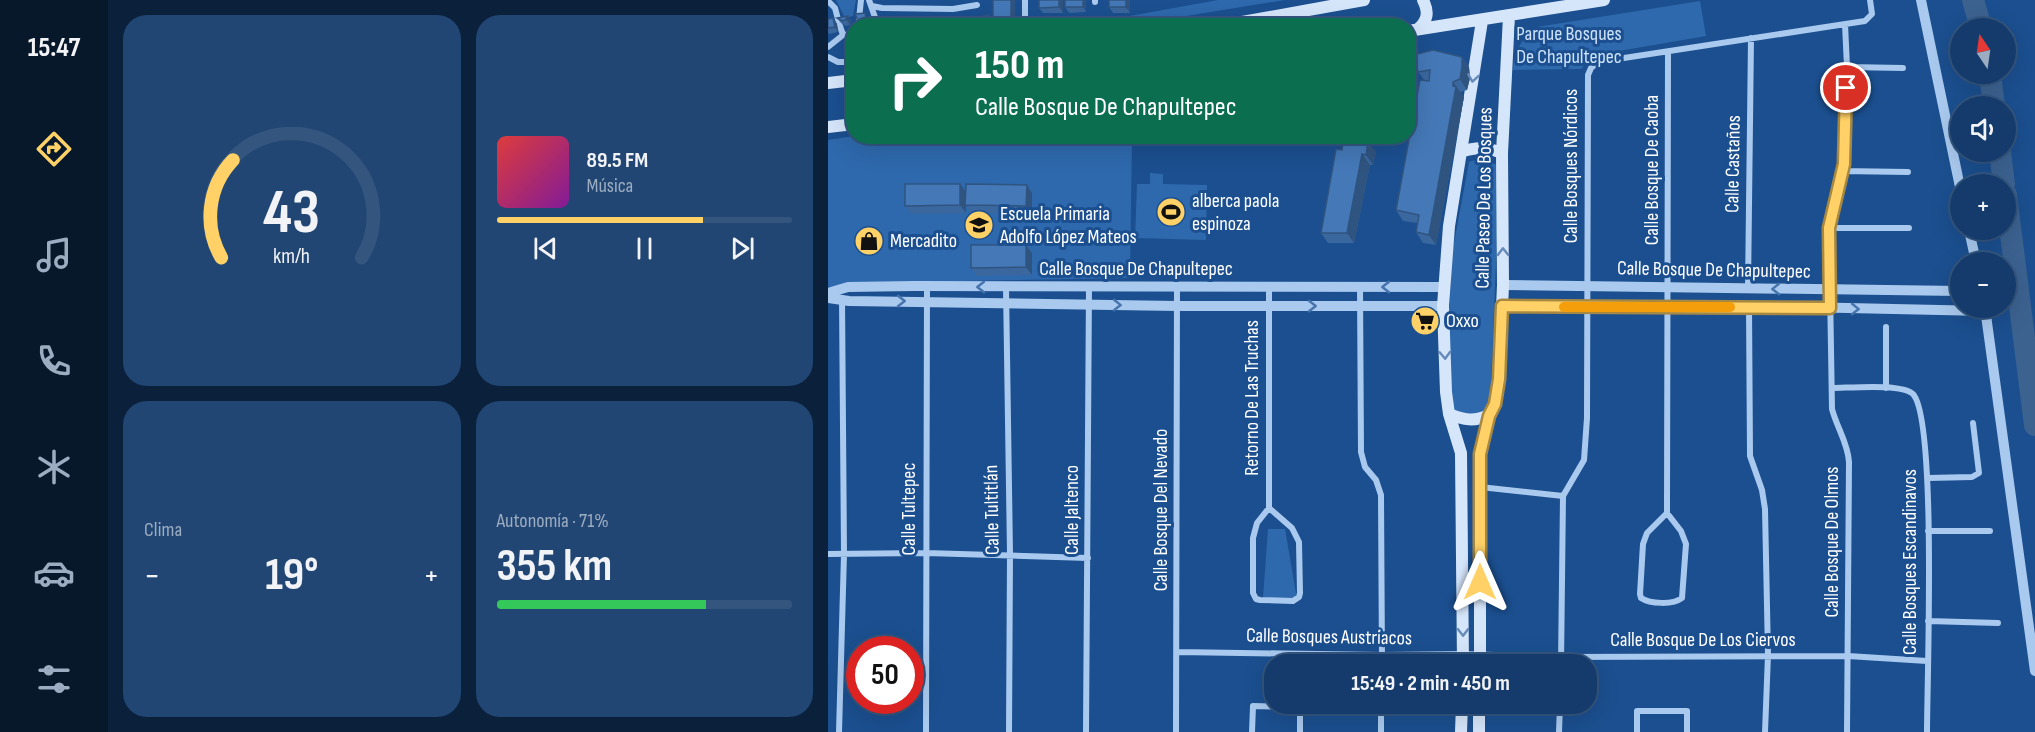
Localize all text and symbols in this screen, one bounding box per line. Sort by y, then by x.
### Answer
north arrow [1950,18,2016,84]
map controls [1950,18,2016,318]
park label: Parque Bosques De Chapultepec [1516,22,1622,69]
text: 15:47 [28,32,80,64]
text: 150 m [975,40,1064,91]
icon: right [876,42,954,120]
pin [1820,62,1871,113]
icon: arrive [1829,71,1862,104]
one-way arrow [1467,73,1480,83]
street label: Calle Bosques Nórdicos [1559,89,1583,243]
text: Calle Bosque De Chapultepec [975,91,1236,123]
street label: Calle Bosque De Caoba [1640,95,1664,245]
button: sound [1950,96,2016,162]
street label: Calle Paseo De Los Bosques [1470,107,1498,289]
street label: Calle Castaños [1720,115,1746,213]
icon: directions [33,128,75,170]
text: 89.5 FM [587,147,648,174]
text: Música [587,174,633,198]
button: + [1950,174,2016,240]
text: 43 [263,176,320,251]
place label: alberca paola espinoza [1192,189,1279,236]
sports icon: alberca paola espinoza [1155,196,1187,228]
place label: Escuela Primaria Adolfo López Mateos [999,202,1137,249]
school or university icon: Escuela Primaria Adolfo López Mateos [963,209,995,241]
shop icon: Mercadito [853,225,885,257]
place label: Mercadito [890,229,957,253]
icon: previous [529,232,562,265]
icon: pause [628,232,661,265]
icon: next [726,232,759,265]
icon: music [33,234,75,276]
text: km/h [273,244,310,269]
one-way arrow [1497,247,1509,256]
button: − [1950,252,2016,318]
street label: Calle Bosque De Chapultepec [1617,256,1811,284]
street label: Calle Bosque De Chapultepec [1039,257,1233,281]
one-way arrow [976,281,985,293]
one-way arrow [1381,281,1390,293]
one-way arrow [1772,283,1781,295]
one-way arrow [896,295,905,307]
one-way arrow [1112,299,1121,311]
one-way arrow [1307,300,1316,312]
one-way arrow [1850,303,1859,315]
supermarket icon: Oxxo [1409,305,1441,337]
place label: Oxxo [1446,309,1479,333]
street label: Retorno De Las Truchas [1240,320,1264,476]
icon: phone [33,340,75,382]
one-way arrow [1438,351,1451,360]
street label: Calle Bosque Del Nevado [1149,429,1173,591]
icon: climate [33,446,75,488]
street label: Calle Tultepec [897,463,921,555]
street label: Calle Tultitlán [979,465,1005,555]
street label: Calle Jaltenco [1060,465,1084,555]
street label: Calle Bosque De Olmos [1820,467,1844,617]
street label: Calle Bosques Escandinavos [1898,469,1922,655]
text: Autonomía · 71% [497,509,609,533]
text: Clima [144,518,182,542]
text: 355 km [497,539,612,594]
text: 19° [265,548,318,603]
position arrow [1448,550,1512,614]
icon: car [33,552,75,594]
text: − [144,556,160,596]
text: + [423,556,440,596]
street label: Calle Bosques Austriacos [1246,624,1412,650]
one-way arrow [1457,628,1469,637]
street label: Calle Bosque De Los Ciervos [1610,628,1796,652]
speed limit sign: 50 [846,636,924,714]
icon: filters [33,658,75,700]
text: 15:49 · 2 min · 450 m [1351,670,1510,697]

